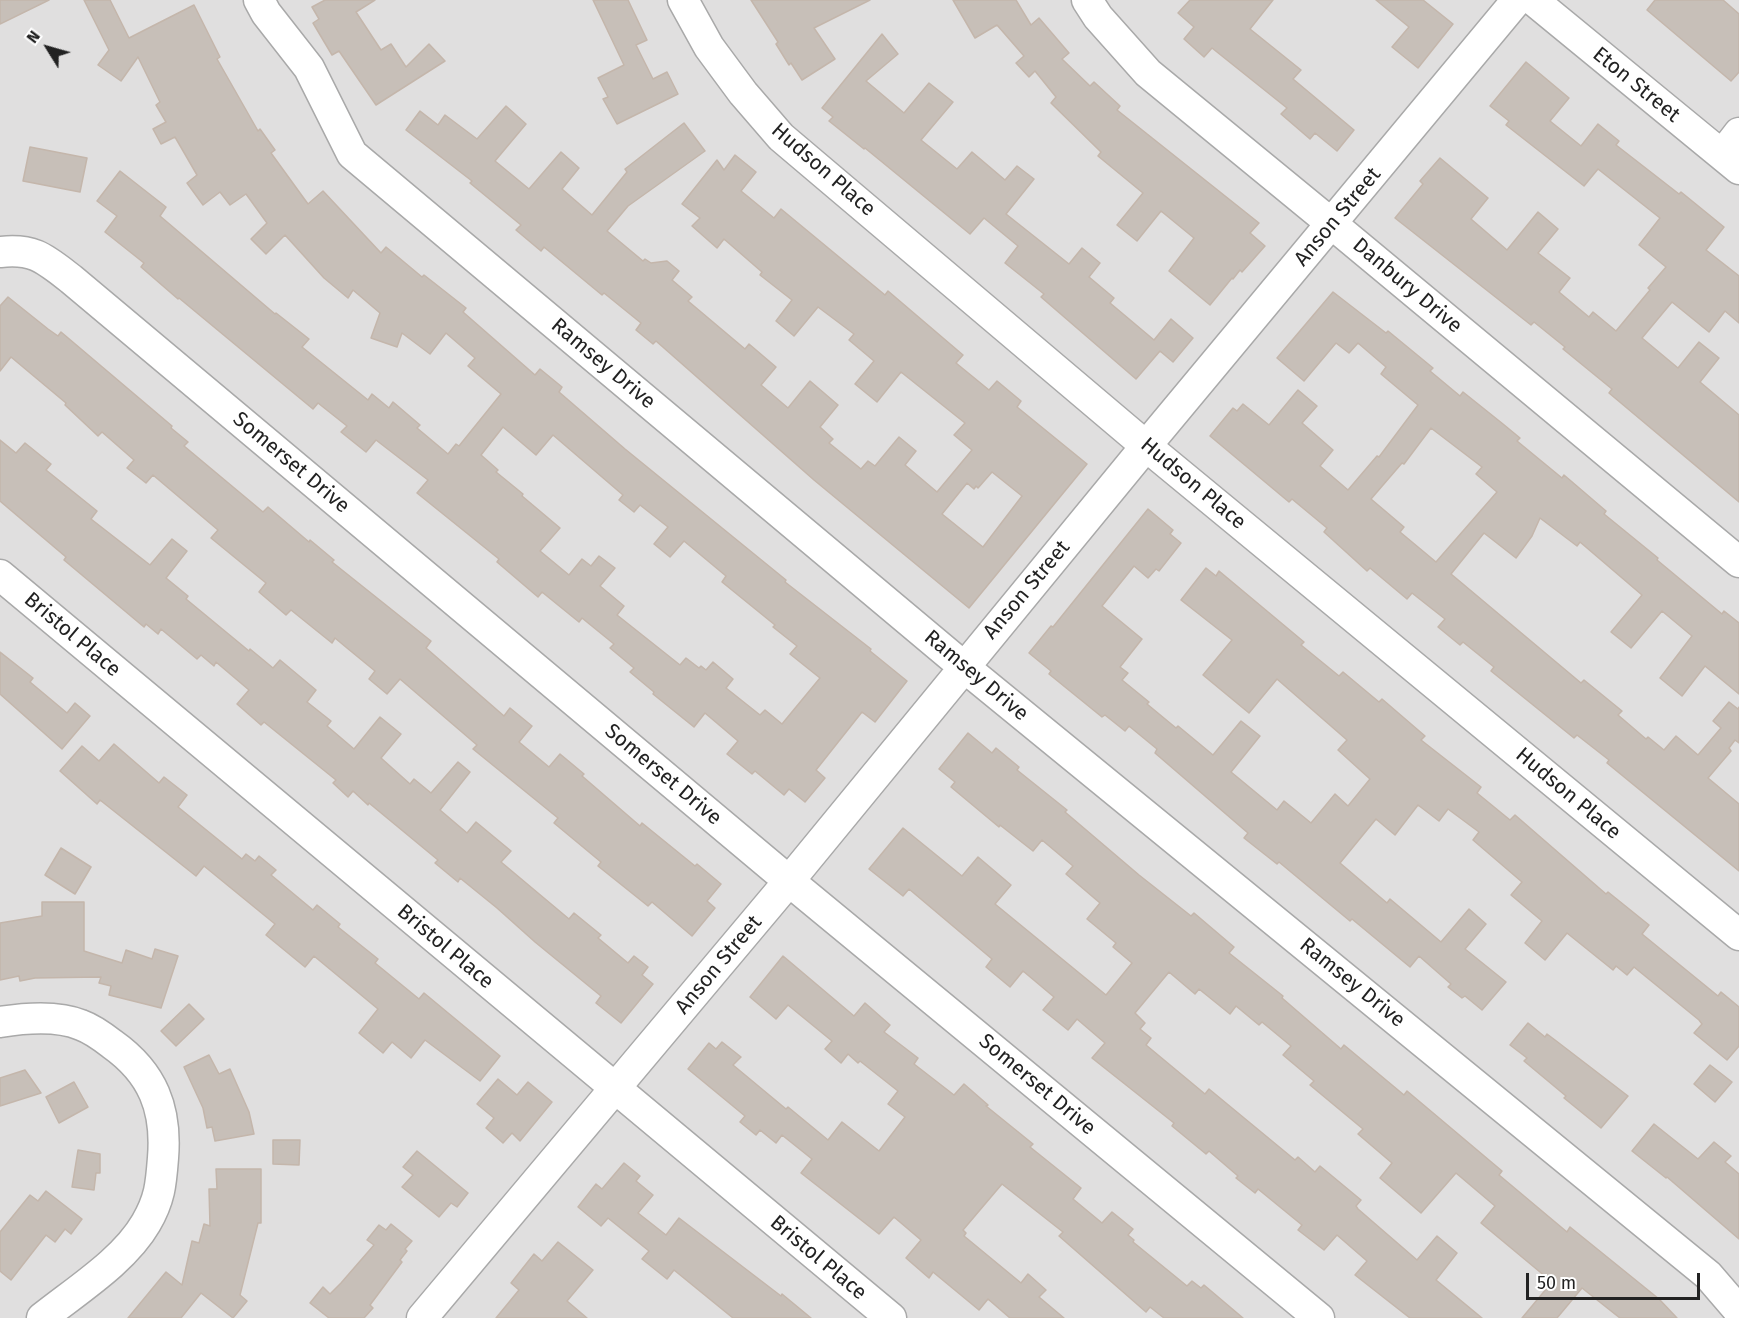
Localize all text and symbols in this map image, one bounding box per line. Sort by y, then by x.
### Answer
north arrow [18,18,78,78]
text: N [22,27,44,47]
street label: Eton Street [1587,42,1685,128]
street label: Hudson Place [766,118,880,222]
street label: Anson Street [1289,162,1387,272]
street label: Danbury Drive [1347,233,1467,339]
street label: Ramsey Drive [546,313,660,415]
street label: Somerset Drive [228,407,354,519]
street label: Hudson Place [1135,433,1251,535]
street label: Anson Street [978,535,1076,645]
street label: Bristol Place [19,587,125,683]
street label: Ramsey Drive [919,625,1033,727]
street label: Somerset Drive [600,719,726,831]
street label: Hudson Place [1510,743,1626,845]
street label: Bristol Place [392,899,498,995]
street label: Anson Street [670,910,768,1020]
street label: Ramsey Drive [1294,933,1410,1033]
street label: Somerset Drive [974,1029,1100,1141]
street label: Bristol Place [765,1210,871,1306]
scale bar [1529,1261,1703,1299]
text: 50 m [1537,1272,1576,1294]

